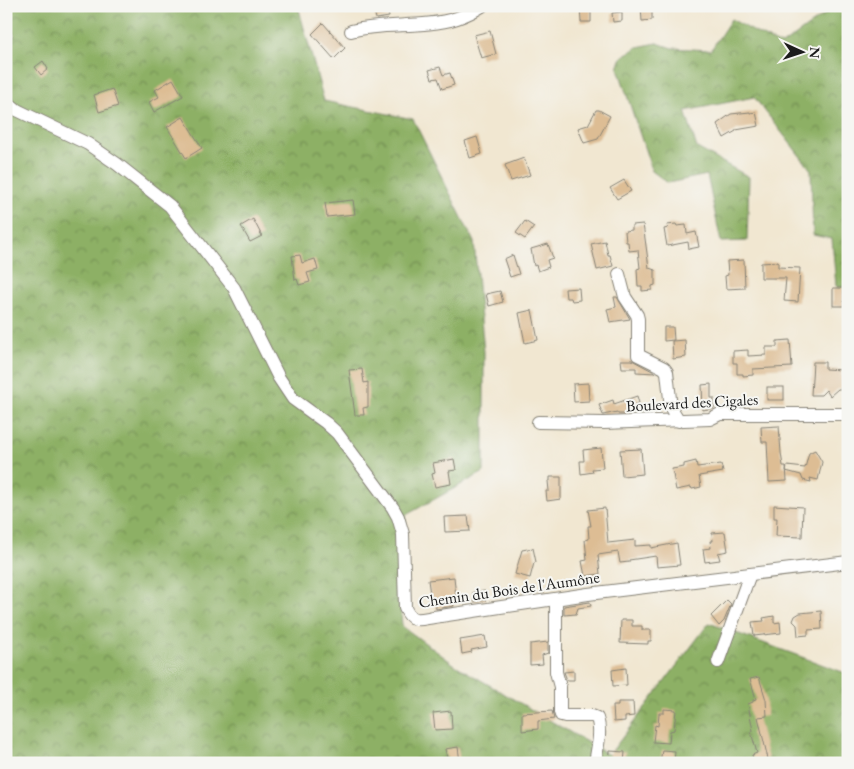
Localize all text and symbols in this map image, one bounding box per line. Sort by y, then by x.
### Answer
north arrow [776,28,826,78]
text: N [806,47,824,59]
street label: Boulevard des Cigales [625,389,759,416]
street label: Chemin du Bois de l'Aumône [417,566,601,613]

